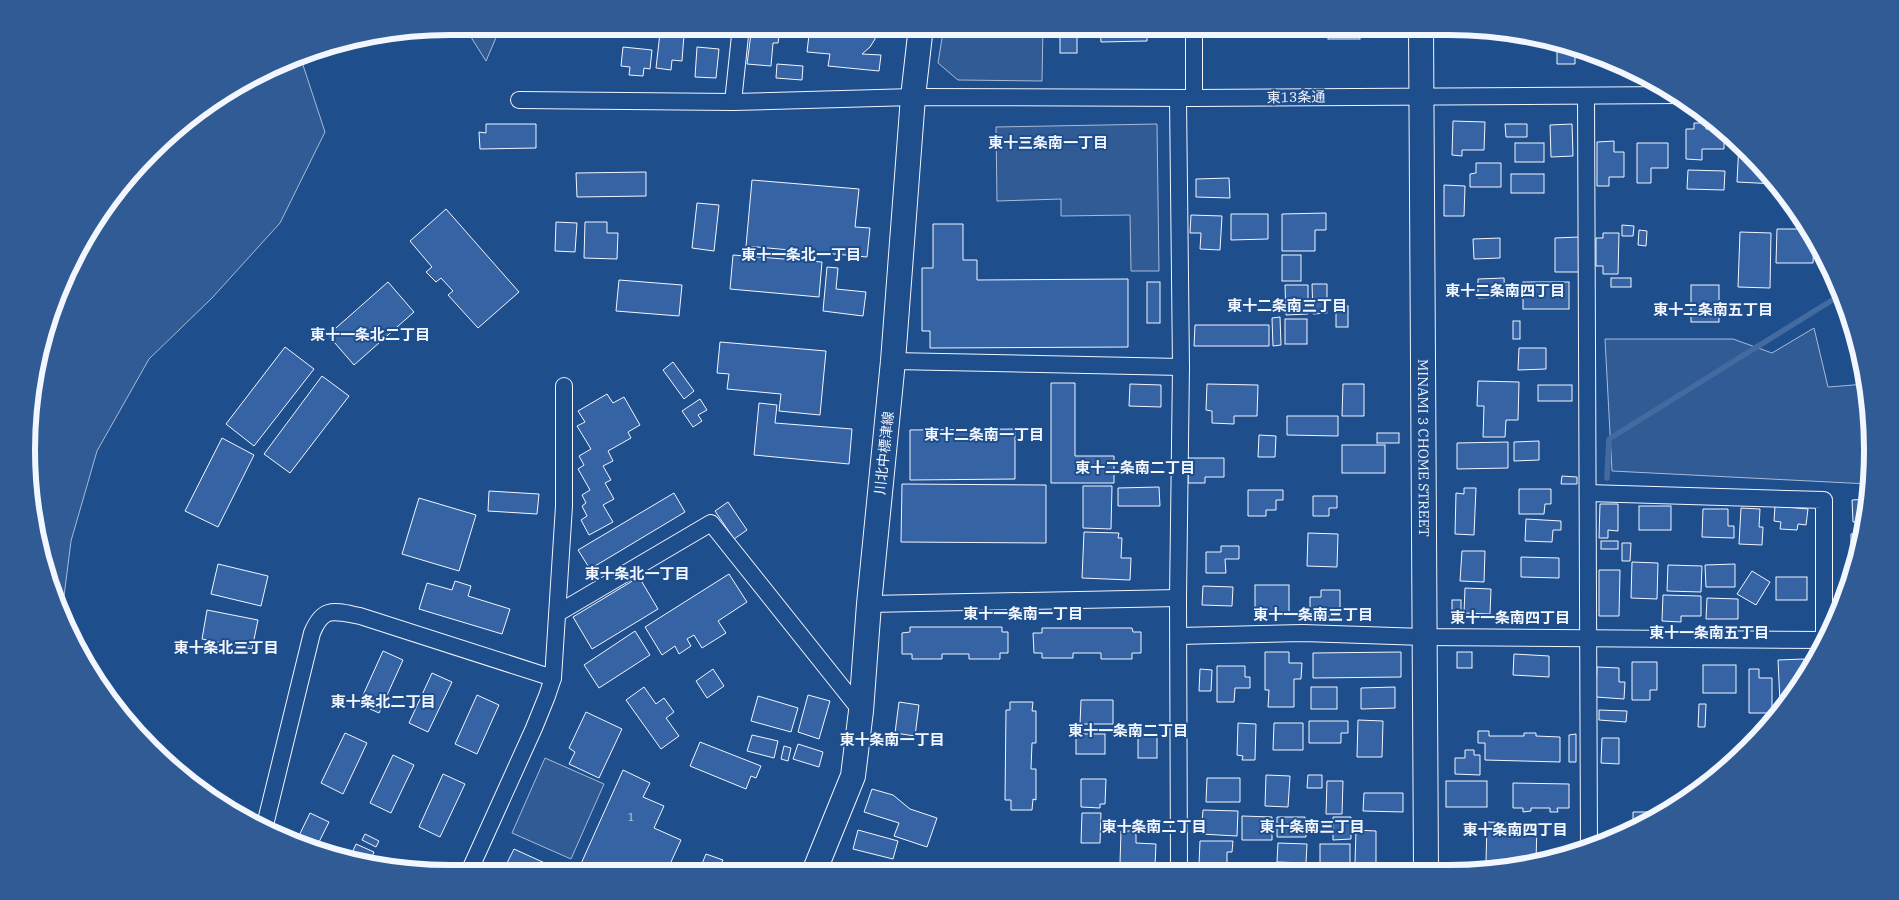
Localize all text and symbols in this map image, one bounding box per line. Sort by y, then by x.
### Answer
street label: 東13条通 [1266,87,1326,107]
district label: 東十三条南一丁目 [988,133,1108,152]
district label: 東十一条北一丁目 [741,245,861,264]
district label: 東十二条南四丁目 [1445,281,1565,300]
district label: 東十二条南三丁目 [1227,296,1347,315]
district label: 東十二条南五丁目 [1653,300,1773,319]
district label: 東十一条北二丁目 [310,325,430,344]
street label: MINAMI 3 CHOME STREET [1414,359,1433,537]
street label: 川北中標津線 [871,410,897,496]
district label: 東十二条南一丁目 [924,425,1044,444]
district label: 東十二条南二丁目 [1075,458,1195,477]
district label: 東十条北一丁目 [584,564,690,583]
district label: 東十一条南一丁目 [963,604,1083,623]
district label: 東十一条南三丁目 [1253,605,1373,624]
district label: 東十一条南四丁目 [1450,608,1570,627]
district label: 東十一条南五丁目 [1649,623,1769,642]
district label: 東十条北三丁目 [173,638,279,657]
district label: 東十条北二丁目 [330,692,436,711]
district label: 東十一条南二丁目 [1068,721,1188,740]
district label: 東十条南一丁目 [839,730,945,749]
house number: 1 [628,810,634,824]
district label: 東十条南二丁目 [1101,817,1207,836]
district label: 東十条南三丁目 [1259,817,1365,836]
district label: 東十条南四丁目 [1462,820,1568,839]

